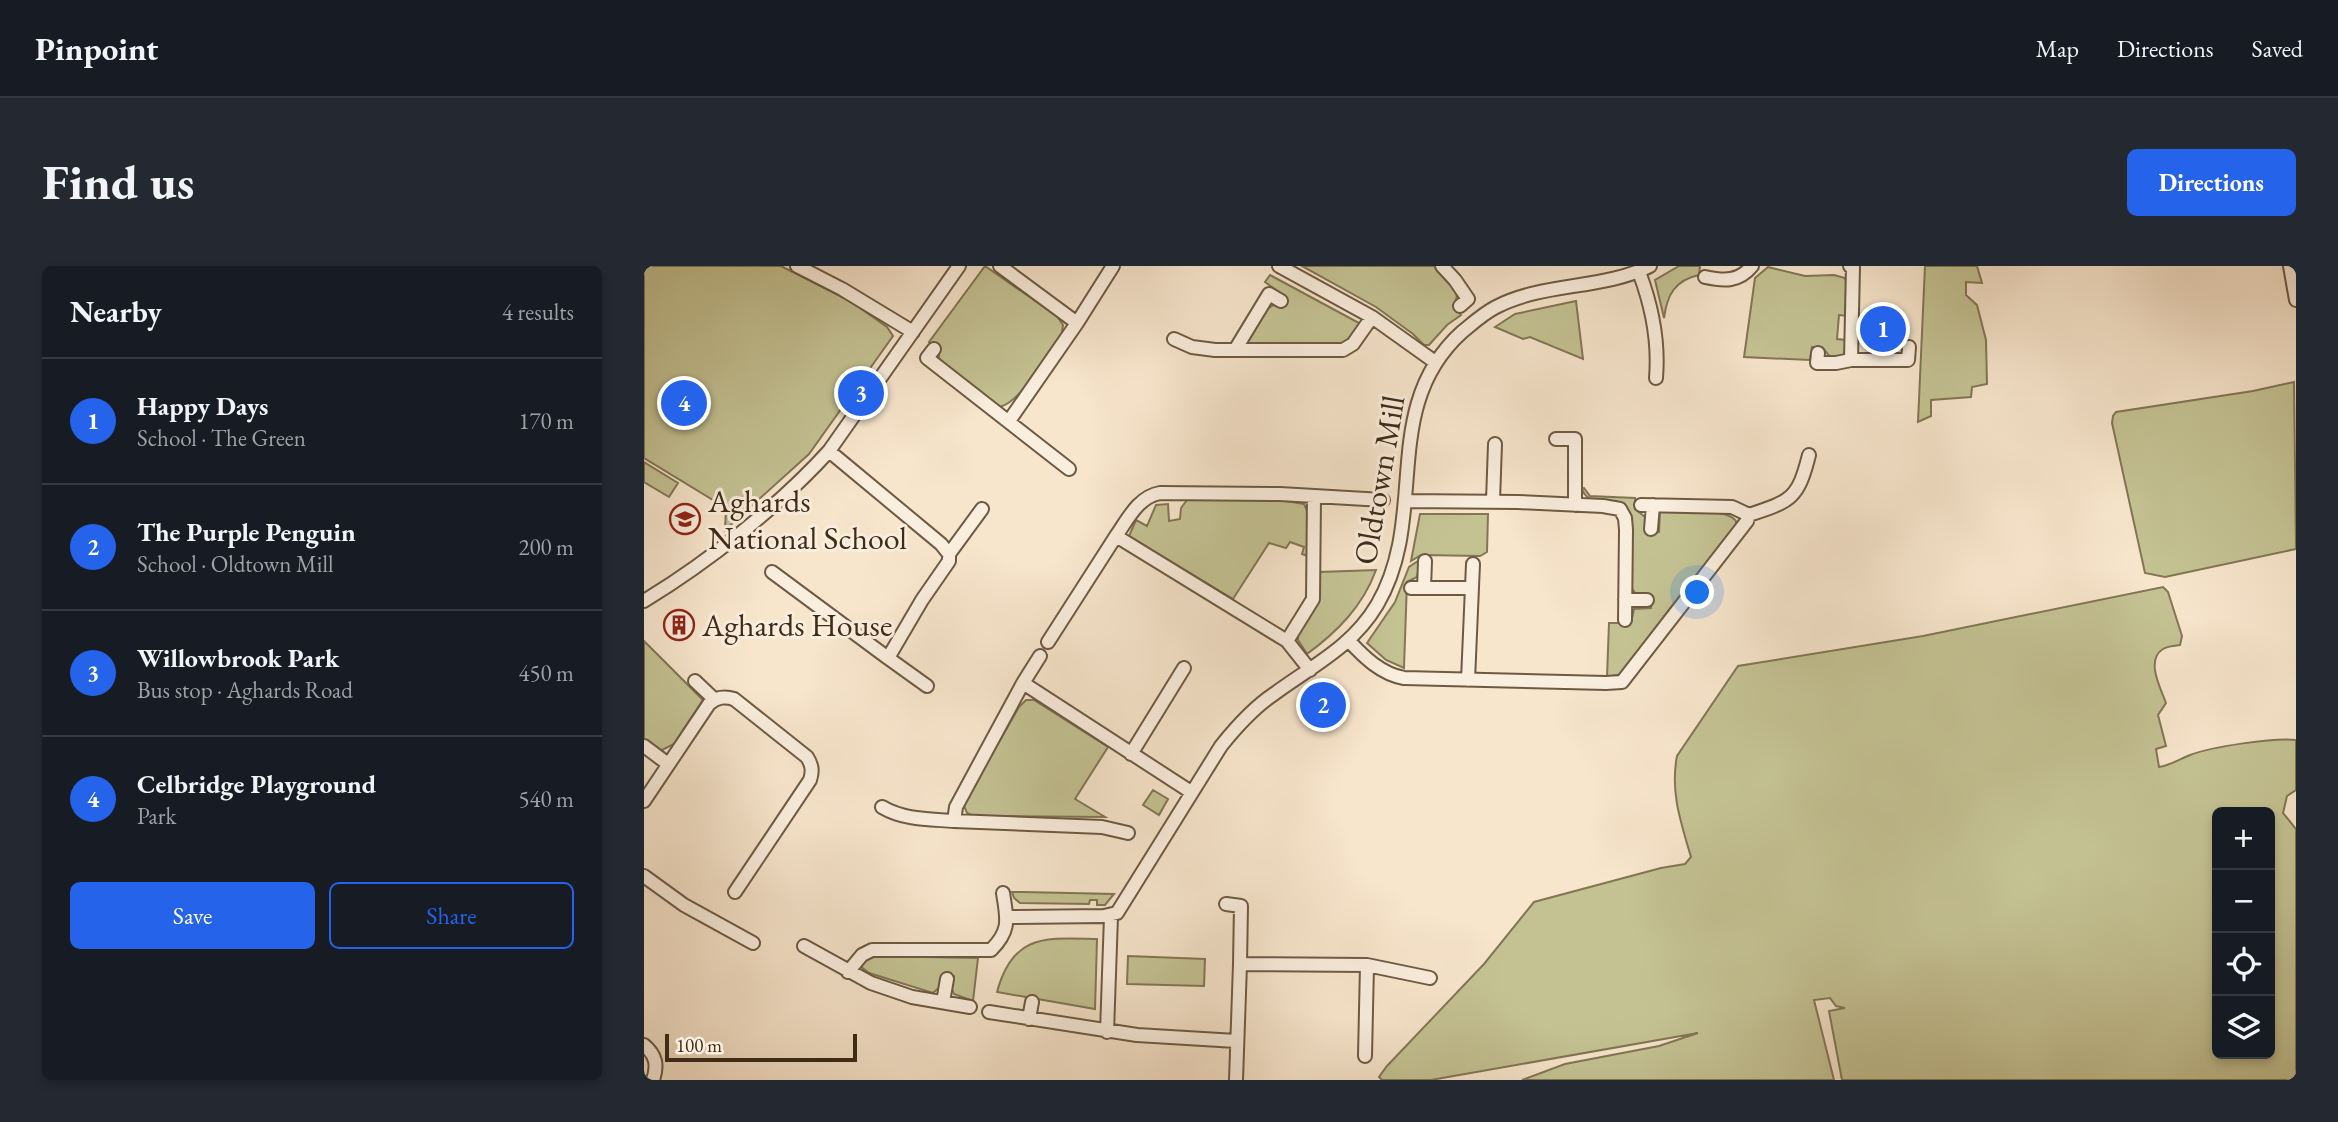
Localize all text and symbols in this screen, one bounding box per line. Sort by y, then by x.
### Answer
text: Pinpoint [35,27,158,70]
text: Map [2036,33,2079,64]
text: Directions [2117,33,2214,64]
text: Saved [2252,33,2303,64]
button: Directions [2127,149,2296,216]
text: Find us [42,150,194,214]
text: Nearby [70,292,162,331]
text: 4 results [502,297,574,327]
pin: 1 [1860,303,1906,355]
pin: 3 [838,367,884,419]
pin: 4 [661,377,707,429]
text: Happy Days [137,389,268,423]
street label: Oldtown Mill [1343,392,1415,568]
text: 1 [87,406,99,436]
text: 170 m [518,406,574,436]
text: School · The Green [137,423,306,453]
place label: Aghards National School [707,480,907,559]
school or university icon: Aghards National School [668,502,702,536]
text: The Purple Penguin [137,515,356,549]
text: 2 [87,532,99,562]
text: 200 m [518,532,574,562]
text: School · Oldtown Mill [137,549,334,579]
your location [1680,575,1714,609]
place label: Aghards House [701,604,892,646]
building icon: Aghards House [662,608,696,642]
text: Willowbrook Park [137,641,339,675]
text: 3 [87,658,99,688]
text: 450 m [518,658,574,688]
text: Bus stop · Aghards Road [137,675,353,705]
pin: 2 [1300,679,1346,731]
text: Celbridge Playground [137,767,376,801]
text: 4 [87,784,99,814]
text: 540 m [518,784,574,814]
text: Park [137,801,176,831]
map controls [2212,807,2275,1059]
button: + [2212,807,2275,870]
button: − [2212,870,2275,933]
button: Save [70,882,315,949]
button: Share [329,882,574,949]
button: locate [2212,933,2275,996]
button: layers [2212,996,2275,1059]
scale bar [665,1031,858,1063]
text: 100 m [676,1033,722,1058]

